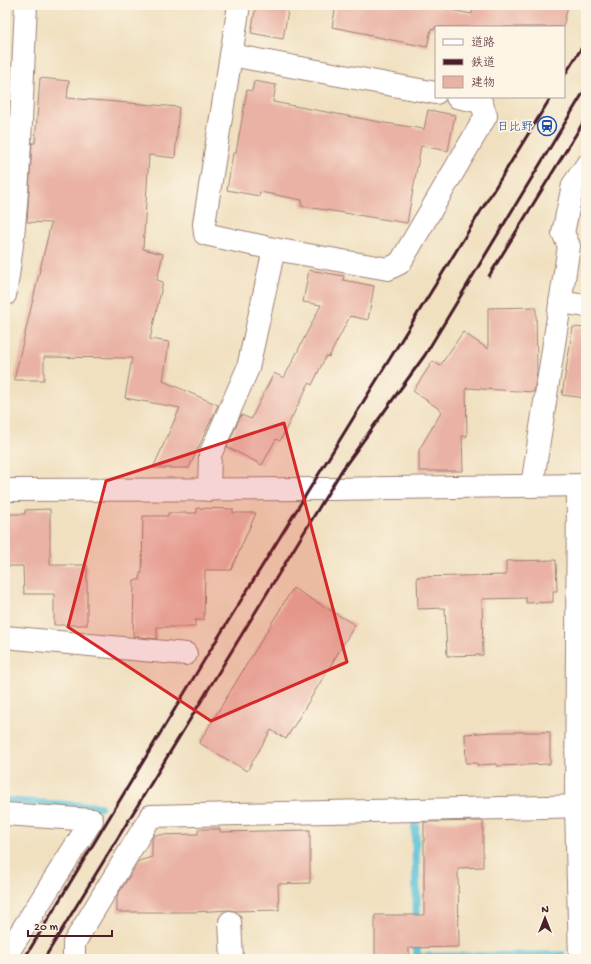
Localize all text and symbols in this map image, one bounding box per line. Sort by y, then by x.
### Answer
legend [435,26,565,98]
text: 道路 [471,36,495,51]
text: 鉄道 [471,56,495,71]
text: 建物 [471,76,495,91]
station icon: 日比野 [536,115,558,137]
place label: 日比野 [497,120,533,135]
north arrow [525,898,565,938]
text: N [541,904,549,916]
scale bar [28,912,112,938]
text: 20 m [34,921,59,935]

